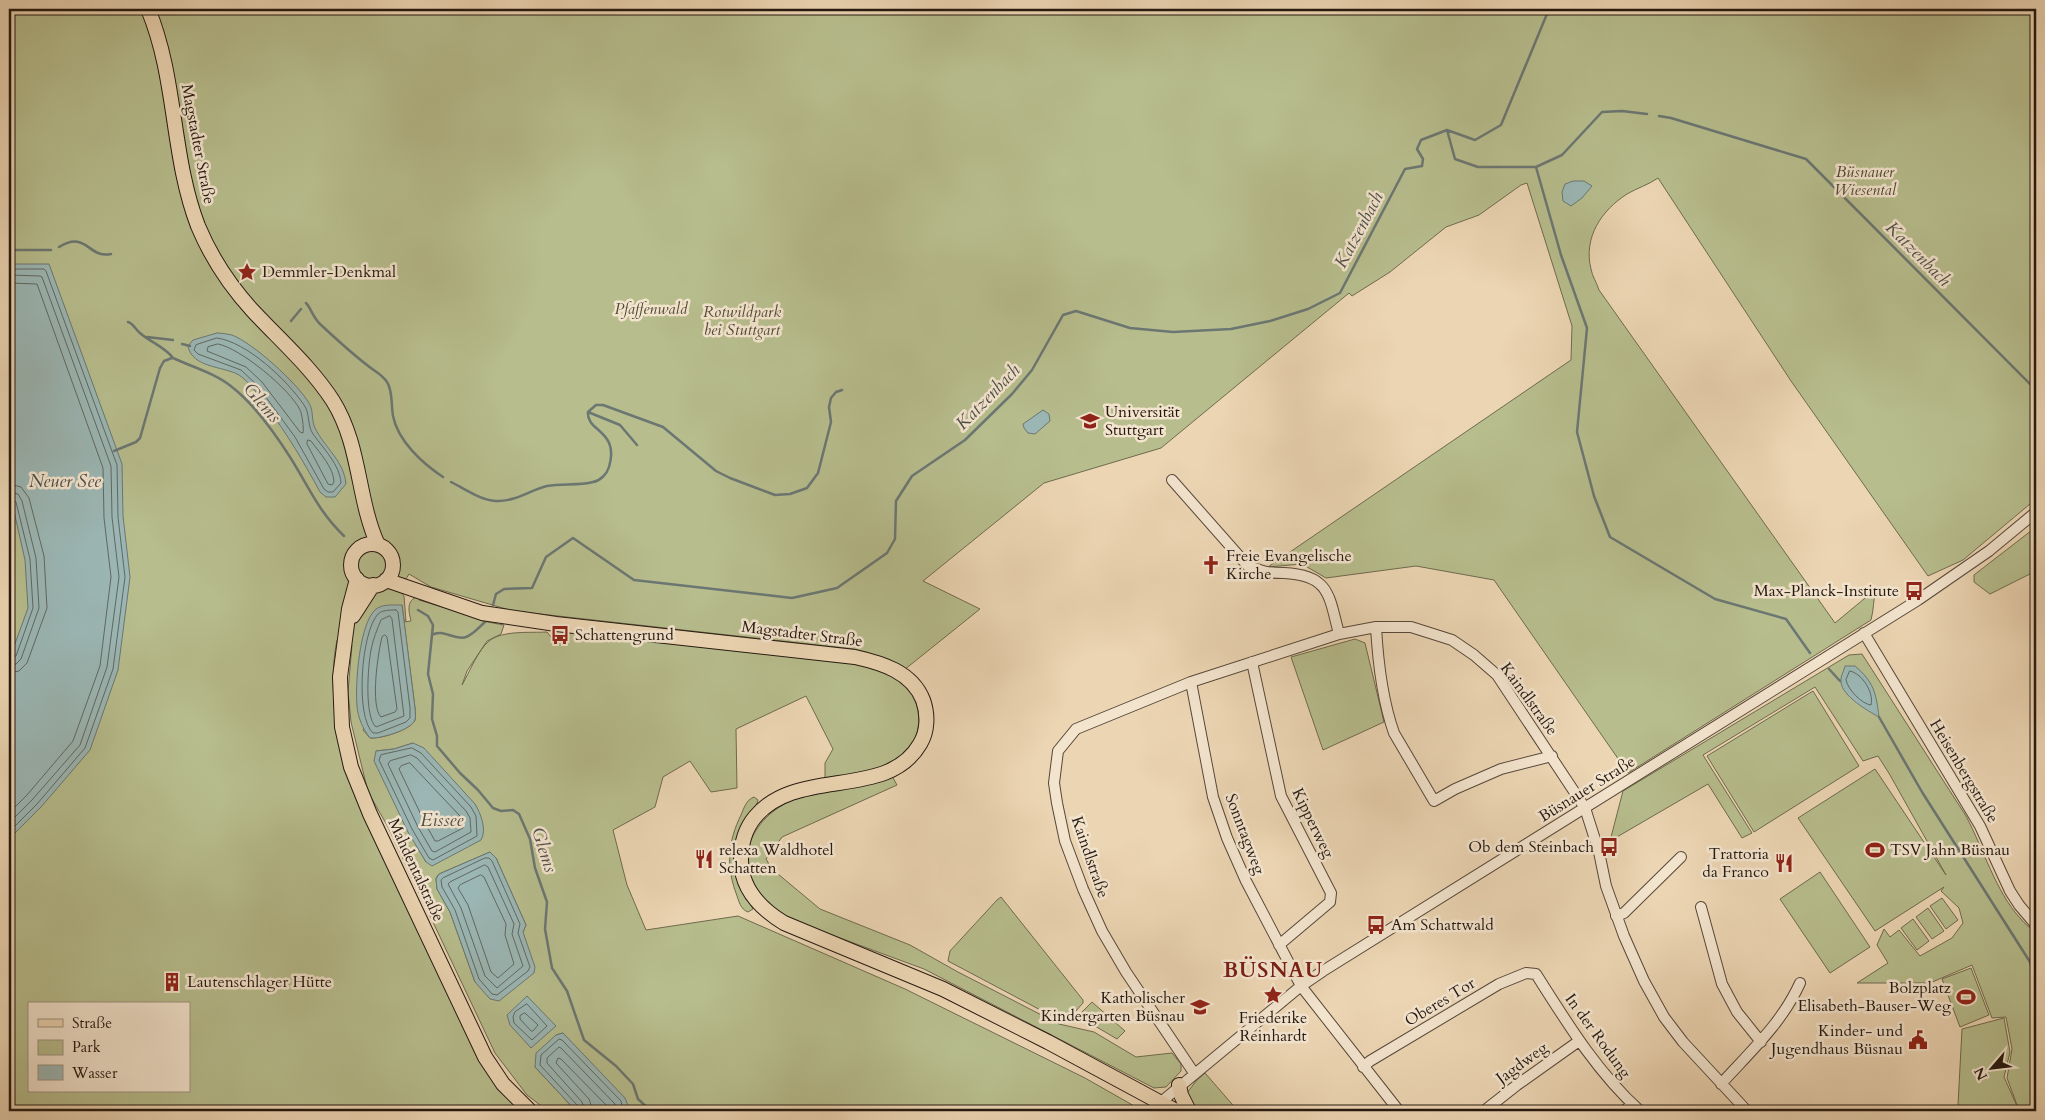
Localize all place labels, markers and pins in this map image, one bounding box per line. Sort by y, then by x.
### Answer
place icon: Demmler-Denkmal [236,261,258,283]
place label: Demmler-Denkmal [262,261,396,283]
place label: Universität Stuttgart [1105,401,1180,441]
school or university icon: Universität Stuttgart [1079,410,1101,432]
place label: Freie Evangelische Kirche [1226,545,1352,585]
church icon: Freie Evangelische Kirche [1200,554,1222,576]
place label: Max-Planck-Institute [1754,580,1899,602]
bus stop icon: Max-Planck-Institute [1903,580,1925,602]
bus stop icon: Schattengrund [549,624,571,646]
place label: Schattengrund [575,624,674,646]
place label: Ob dem Steinbach [1468,836,1594,858]
bus stop icon: Ob dem Steinbach [1598,836,1620,858]
place label: relexa Waldhotel Schatten [719,839,834,879]
sports icon: TSV Jahn Büsnau [1864,839,1886,861]
place label: TSV Jahn Büsnau [1890,839,2010,861]
place label: Trattoria da Franco [1702,843,1769,883]
restaurant icon: relexa Waldhotel Schatten [693,848,715,870]
restaurant icon: Trattoria da Franco [1773,852,1795,874]
bus stop icon: Am Schattwald [1365,914,1387,936]
place label: Am Schattwald [1391,914,1494,936]
building icon: Lautenschlager Hütte [161,971,183,993]
place label: Lautenschlager Hütte [187,971,332,993]
place label: Bolzplatz Elisabeth-Bauser-Weg [1797,977,1951,1017]
place icon: Friederike Reinhardt [1262,984,1284,1006]
sports icon: Bolzplatz Elisabeth-Bauser-Weg [1955,986,1977,1008]
place label: Katholischer Kindergarten Büsnau [1041,987,1185,1027]
school or university icon: Katholischer Kindergarten Büsnau [1189,996,1211,1018]
place label: Friederike Reinhardt [1239,1007,1307,1047]
place label: Kinder- und Jugendhaus Büsnau [1769,1020,1903,1060]
public building icon: Kinder- und Jugendhaus Büsnau [1907,1029,1929,1051]

